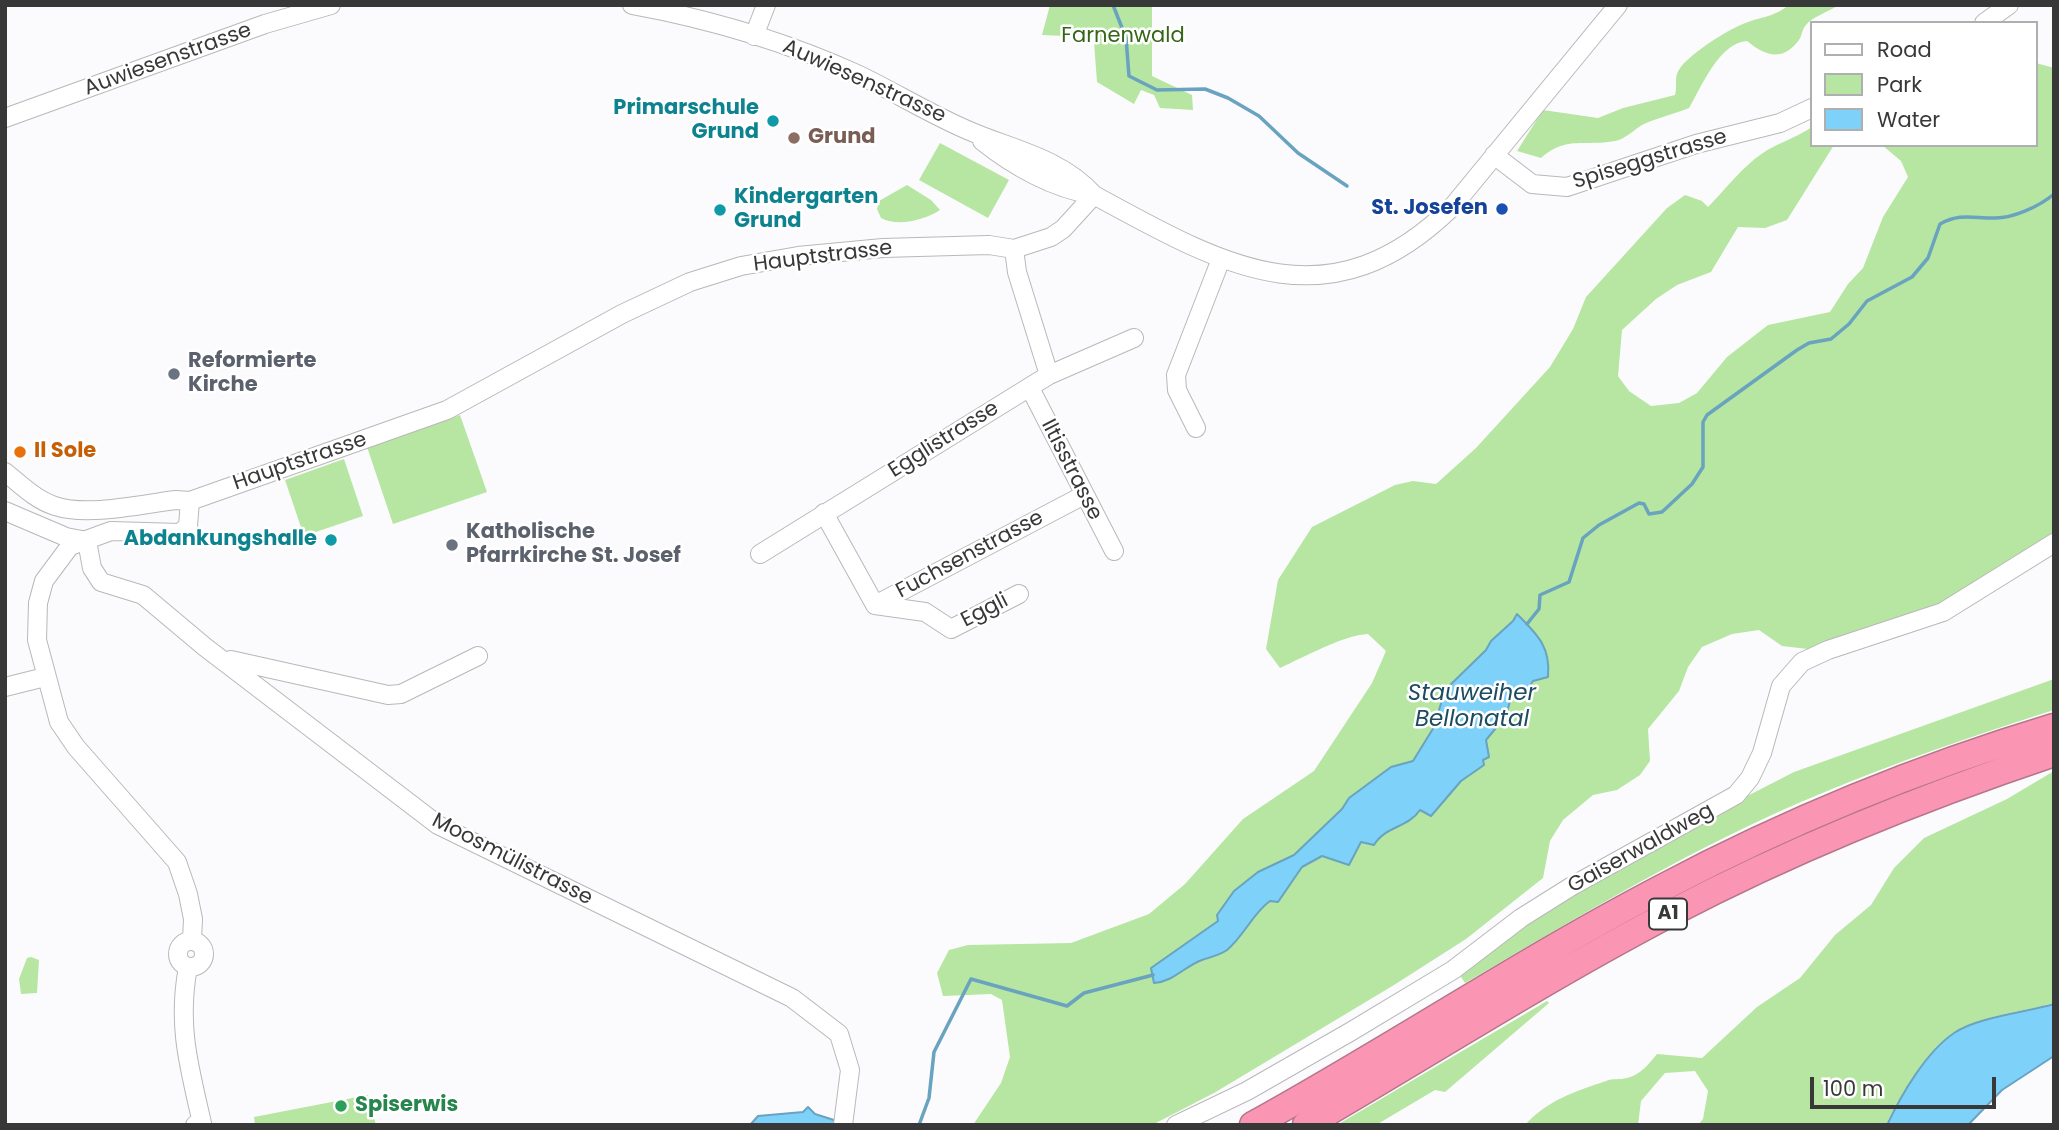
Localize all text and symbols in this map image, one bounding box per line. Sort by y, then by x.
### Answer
street label: Auwiesenstrasse [81,18,255,102]
legend [1811,21,2038,147]
park label: Farnenwald [1061,24,1185,50]
street label: Auwiesenstrasse [778,35,950,129]
text: Road [1877,35,1932,64]
text: Park [1877,70,1922,99]
place label: Primarschule Grund [613,96,759,146]
text: Water [1877,105,1940,134]
marker: Primarschule Grund [765,113,781,129]
place label: Grund [808,125,876,151]
street label: Spiseggstrasse [1570,125,1730,195]
marker: Grund [786,130,802,146]
place label: Kindergarten Grund [734,185,878,235]
place label: St. Josefen [1371,196,1488,222]
marker: St. Josefen [1494,201,1510,217]
marker: Kindergarten Grund [712,202,728,218]
street label: Hauptstrasse [752,236,894,278]
place label: Reformierte Kirche [188,349,316,399]
marker: Reformierte Kirche [166,366,182,382]
street label: Egglistrasse [884,396,1004,484]
street label: Iltisstrasse [1035,415,1107,525]
street label: Hauptstrasse [230,427,370,497]
place label: Il Sole [34,439,96,465]
marker: Il Sole [12,444,28,460]
street label: Fuchsenstrasse [892,506,1048,604]
place label: Katholische Pfarrkirche St. Josef [466,520,681,570]
place label: Abdankungshalle [124,527,317,553]
marker: Abdankungshalle [323,532,339,548]
marker: Katholische Pfarrkirche St. Josef [444,537,460,553]
street label: Eggli [957,589,1013,633]
water label: Stauweiher Bellonatal [1408,680,1536,734]
street label: Gaiserwaldweg [1564,799,1718,899]
street label: Moosmülistrasse [427,809,597,911]
road number: A1 [1649,898,1687,930]
scale bar [1814,1064,2000,1108]
text: 100 m [1823,1074,1883,1103]
place label: Spiserwis [355,1093,458,1119]
marker: Spiserwis [333,1098,349,1114]

